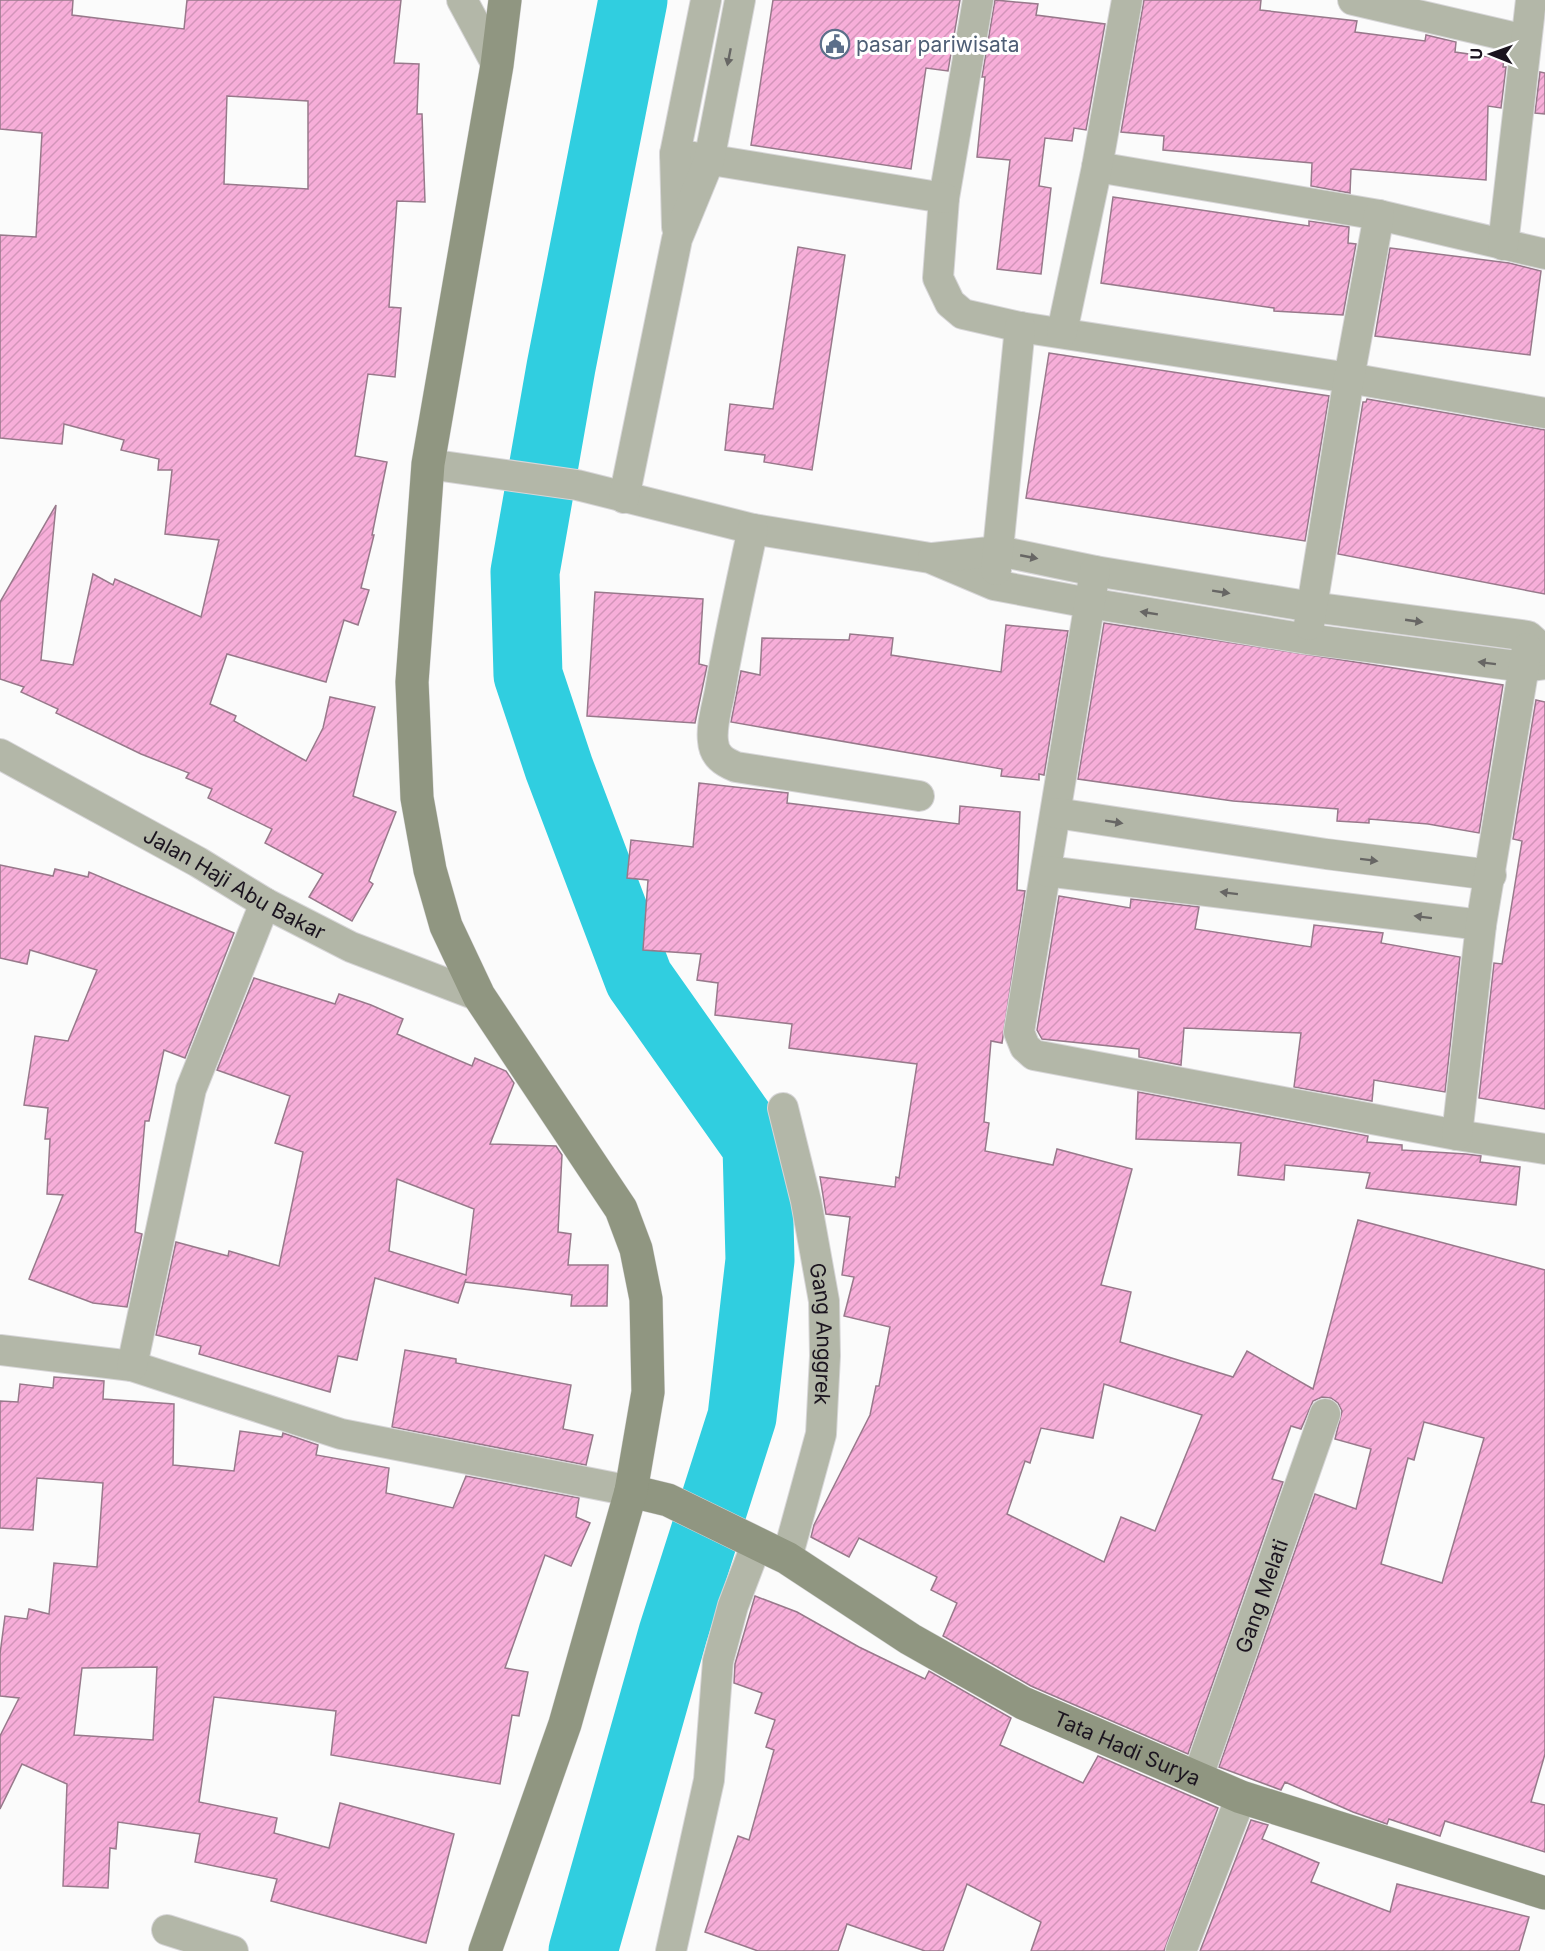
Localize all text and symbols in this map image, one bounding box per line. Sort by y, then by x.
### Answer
north arrow [1461,24,1521,84]
public building icon: pasar pariwisata [819,28,851,60]
place label: pasar pariwisata [856,32,1020,57]
one-way arrow [724,48,733,67]
text: U [1466,48,1486,60]
one-way arrow [1020,553,1039,562]
one-way arrow [1212,587,1231,596]
one-way arrow [1139,609,1158,618]
one-way arrow [1405,616,1424,625]
one-way arrow [1478,658,1497,667]
one-way arrow [1104,817,1123,826]
street label: Jalan Haji Abu Bakar [139,822,330,944]
one-way arrow [1359,855,1378,864]
one-way arrow [1220,888,1239,898]
one-way arrow [1413,912,1432,922]
street label: Gang Anggrek [805,1261,838,1406]
street label: Gang Melati [1230,1536,1293,1656]
street label: Tata Hadi Surya [1050,1705,1204,1791]

